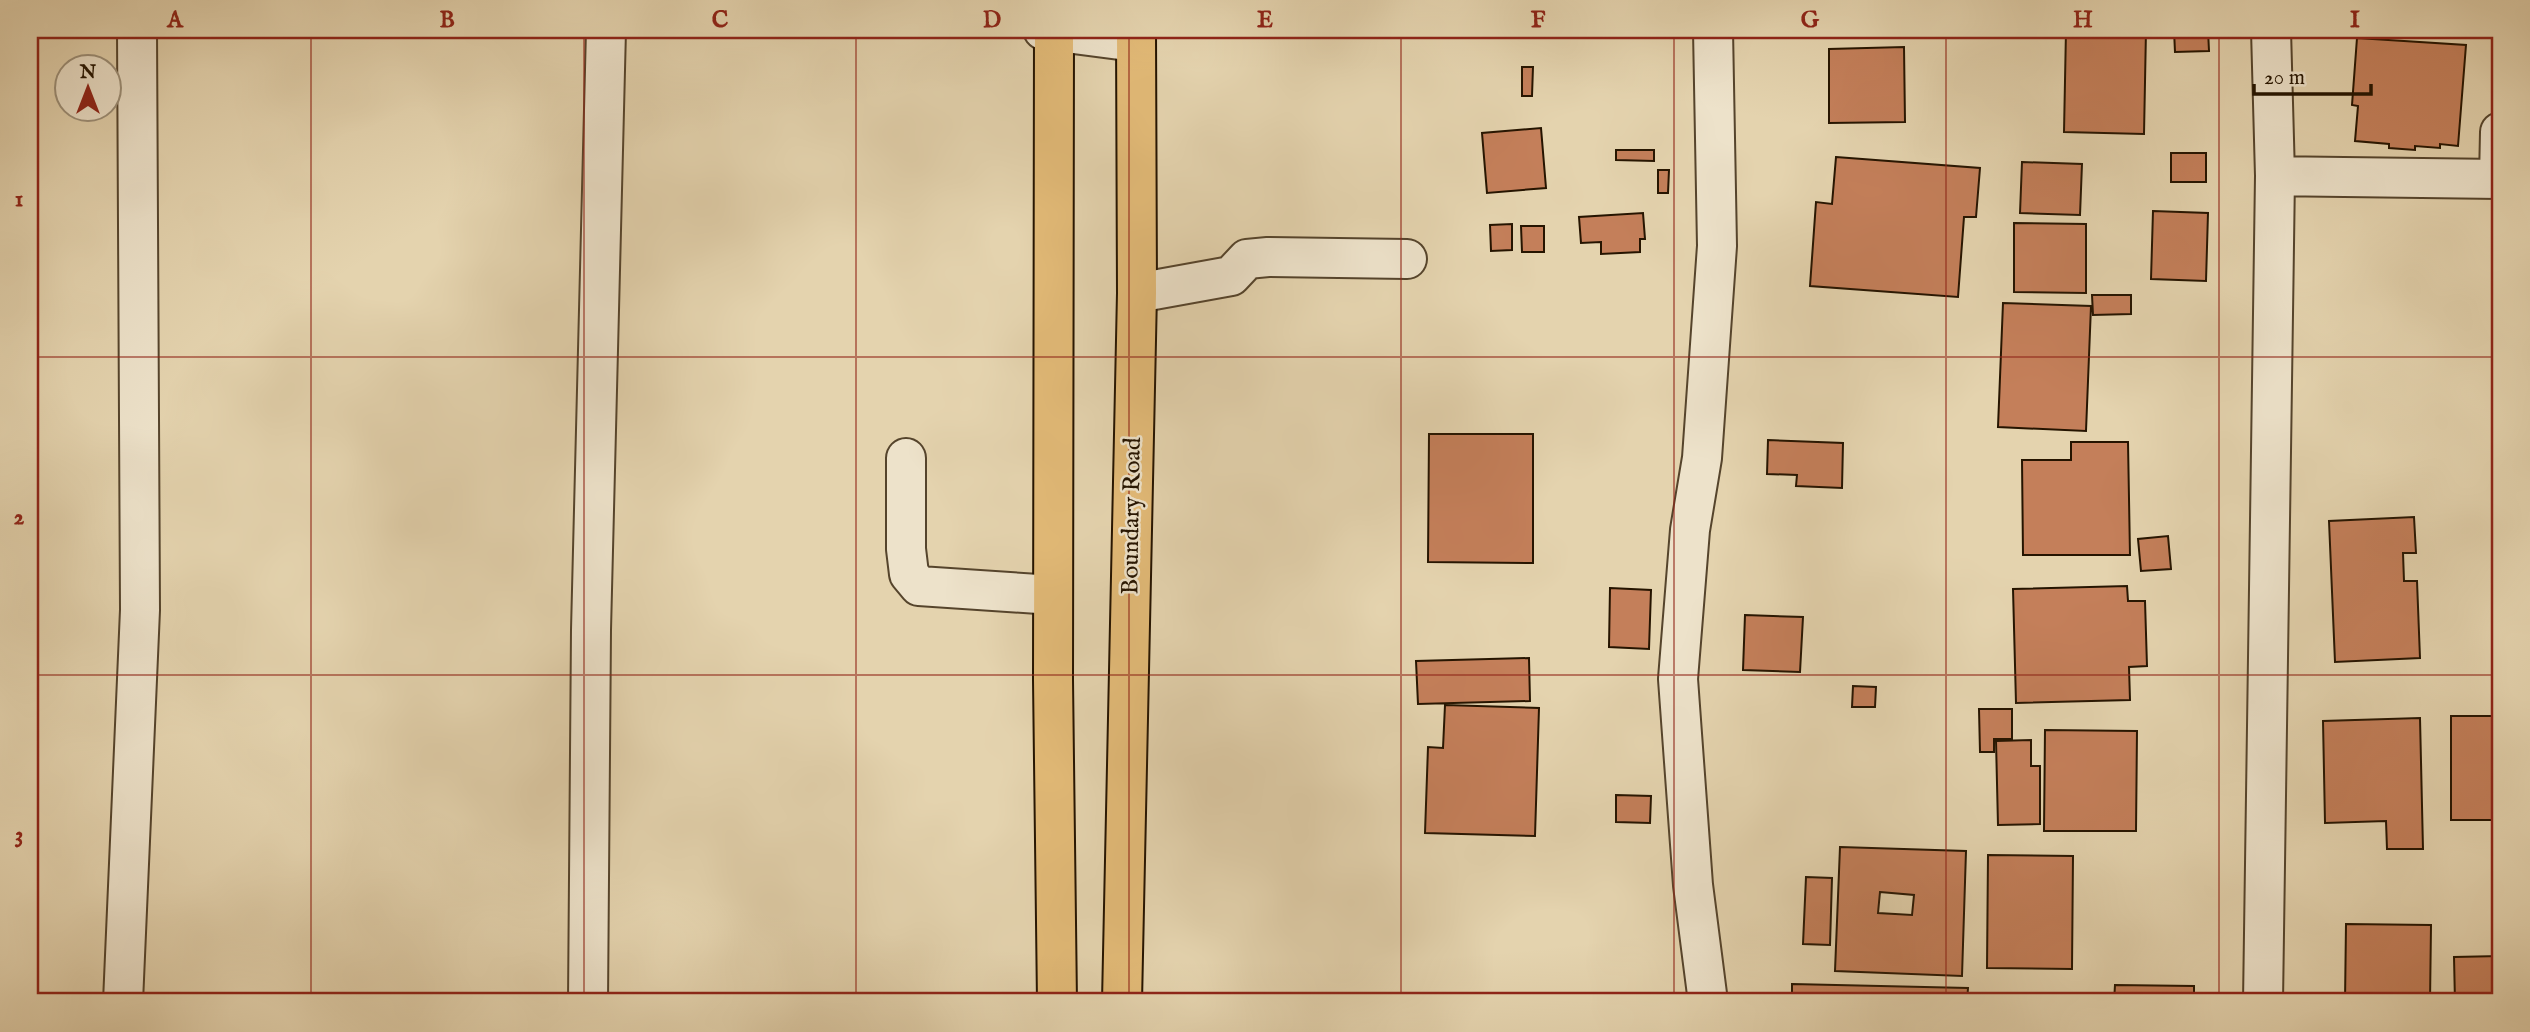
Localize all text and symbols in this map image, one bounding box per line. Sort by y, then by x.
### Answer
text: A [166,6,184,35]
text: B [439,6,455,35]
text: C [712,6,729,35]
text: D [983,6,1001,35]
text: E [1257,6,1273,35]
text: F [1531,6,1546,35]
text: G [1801,6,1820,35]
text: H [2073,6,2093,35]
text: I [2350,6,2360,35]
north arrow [52,52,122,122]
scale bar [2254,52,2371,96]
text: N [79,61,97,85]
text: 20 m [2264,65,2305,92]
text: 1 [15,185,23,214]
street label: Boundary Road [1115,437,1149,595]
text: 2 [14,503,25,532]
text: 3 [15,821,23,850]

